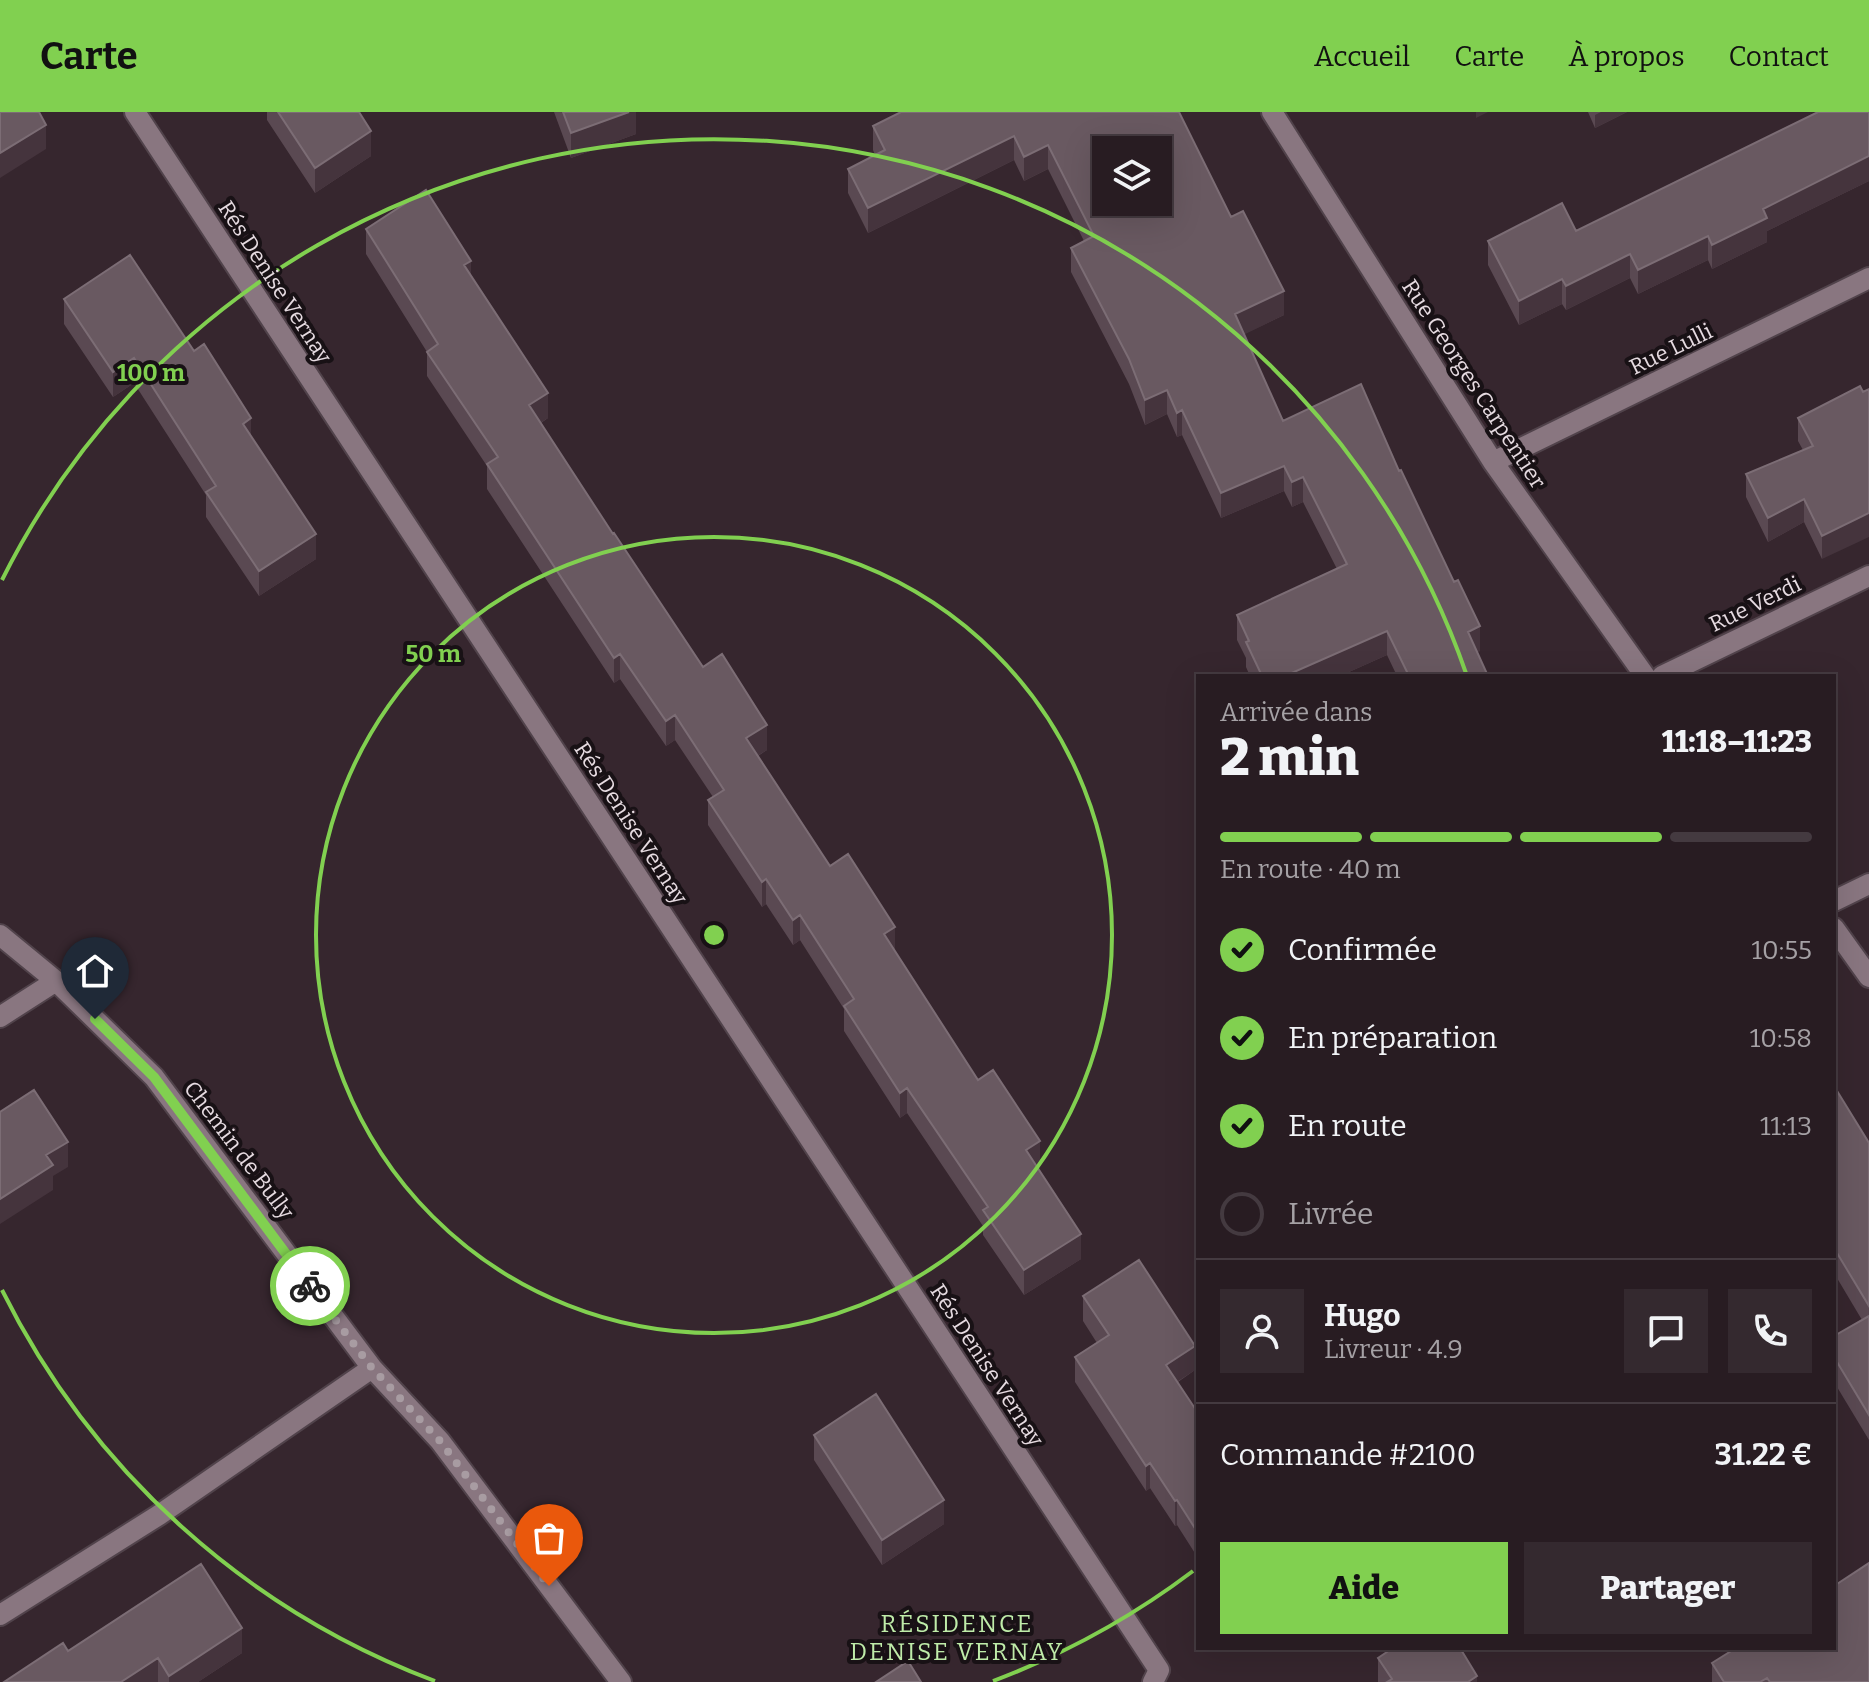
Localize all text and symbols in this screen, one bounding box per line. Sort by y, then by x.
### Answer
text: Carte [40,33,138,79]
text: Accueil [1314,40,1410,73]
text: Carte [1454,40,1524,73]
text: À propos [1568,40,1685,73]
text: Contact [1729,40,1829,73]
map controls [1092,136,1172,216]
button: layers [1092,136,1172,216]
street label: Rés Denise Vernay [212,196,338,369]
street label: Rue Georges Carpentier [1396,274,1552,494]
street label: Rue Lulli [1625,317,1717,381]
text: 100 m [117,359,185,387]
street label: Rue Verdi [1705,570,1806,638]
text: 50 m [405,640,461,668]
text: Arrivée dans [1220,697,1373,728]
text: 11:18–11:23 [1662,724,1812,760]
text: 2 min [1220,726,1359,789]
street label: Rés Denise Vernay [568,737,694,910]
text: En route · 40 m [1220,854,1401,885]
centre of rings [700,921,728,949]
icon: check [1220,928,1264,972]
text: Confirmée [1288,932,1437,968]
text: 10:55 [1752,935,1812,966]
pin [61,937,129,1019]
icon: home [73,949,117,993]
icon: check [1220,1016,1264,1060]
text: En préparation [1288,1020,1497,1056]
text: 10:58 [1750,1023,1812,1054]
street label: Chemin de Bully [178,1076,300,1225]
icon: check [1220,1104,1264,1148]
text: En route [1288,1108,1407,1144]
text: 11:13 [1760,1111,1812,1142]
text: Livrée [1288,1196,1374,1232]
courier [270,1246,350,1326]
icon: bike [288,1264,332,1308]
street label: Rés Denise Vernay [924,1279,1050,1452]
button: person [1220,1289,1304,1373]
button: chat [1624,1289,1708,1373]
button: phone [1728,1289,1812,1373]
text: Hugo [1324,1298,1401,1334]
text: Livreur · 4.9 [1324,1334,1463,1365]
text: Commande #2100 [1220,1437,1476,1473]
text: 31.22 € [1714,1437,1812,1473]
pin [515,1504,583,1586]
icon: bag [527,1516,571,1560]
button: Aide [1220,1542,1508,1634]
button: Partager [1524,1542,1812,1634]
district label: RÉSIDENCE DENISE VERNAY [850,1609,1064,1666]

